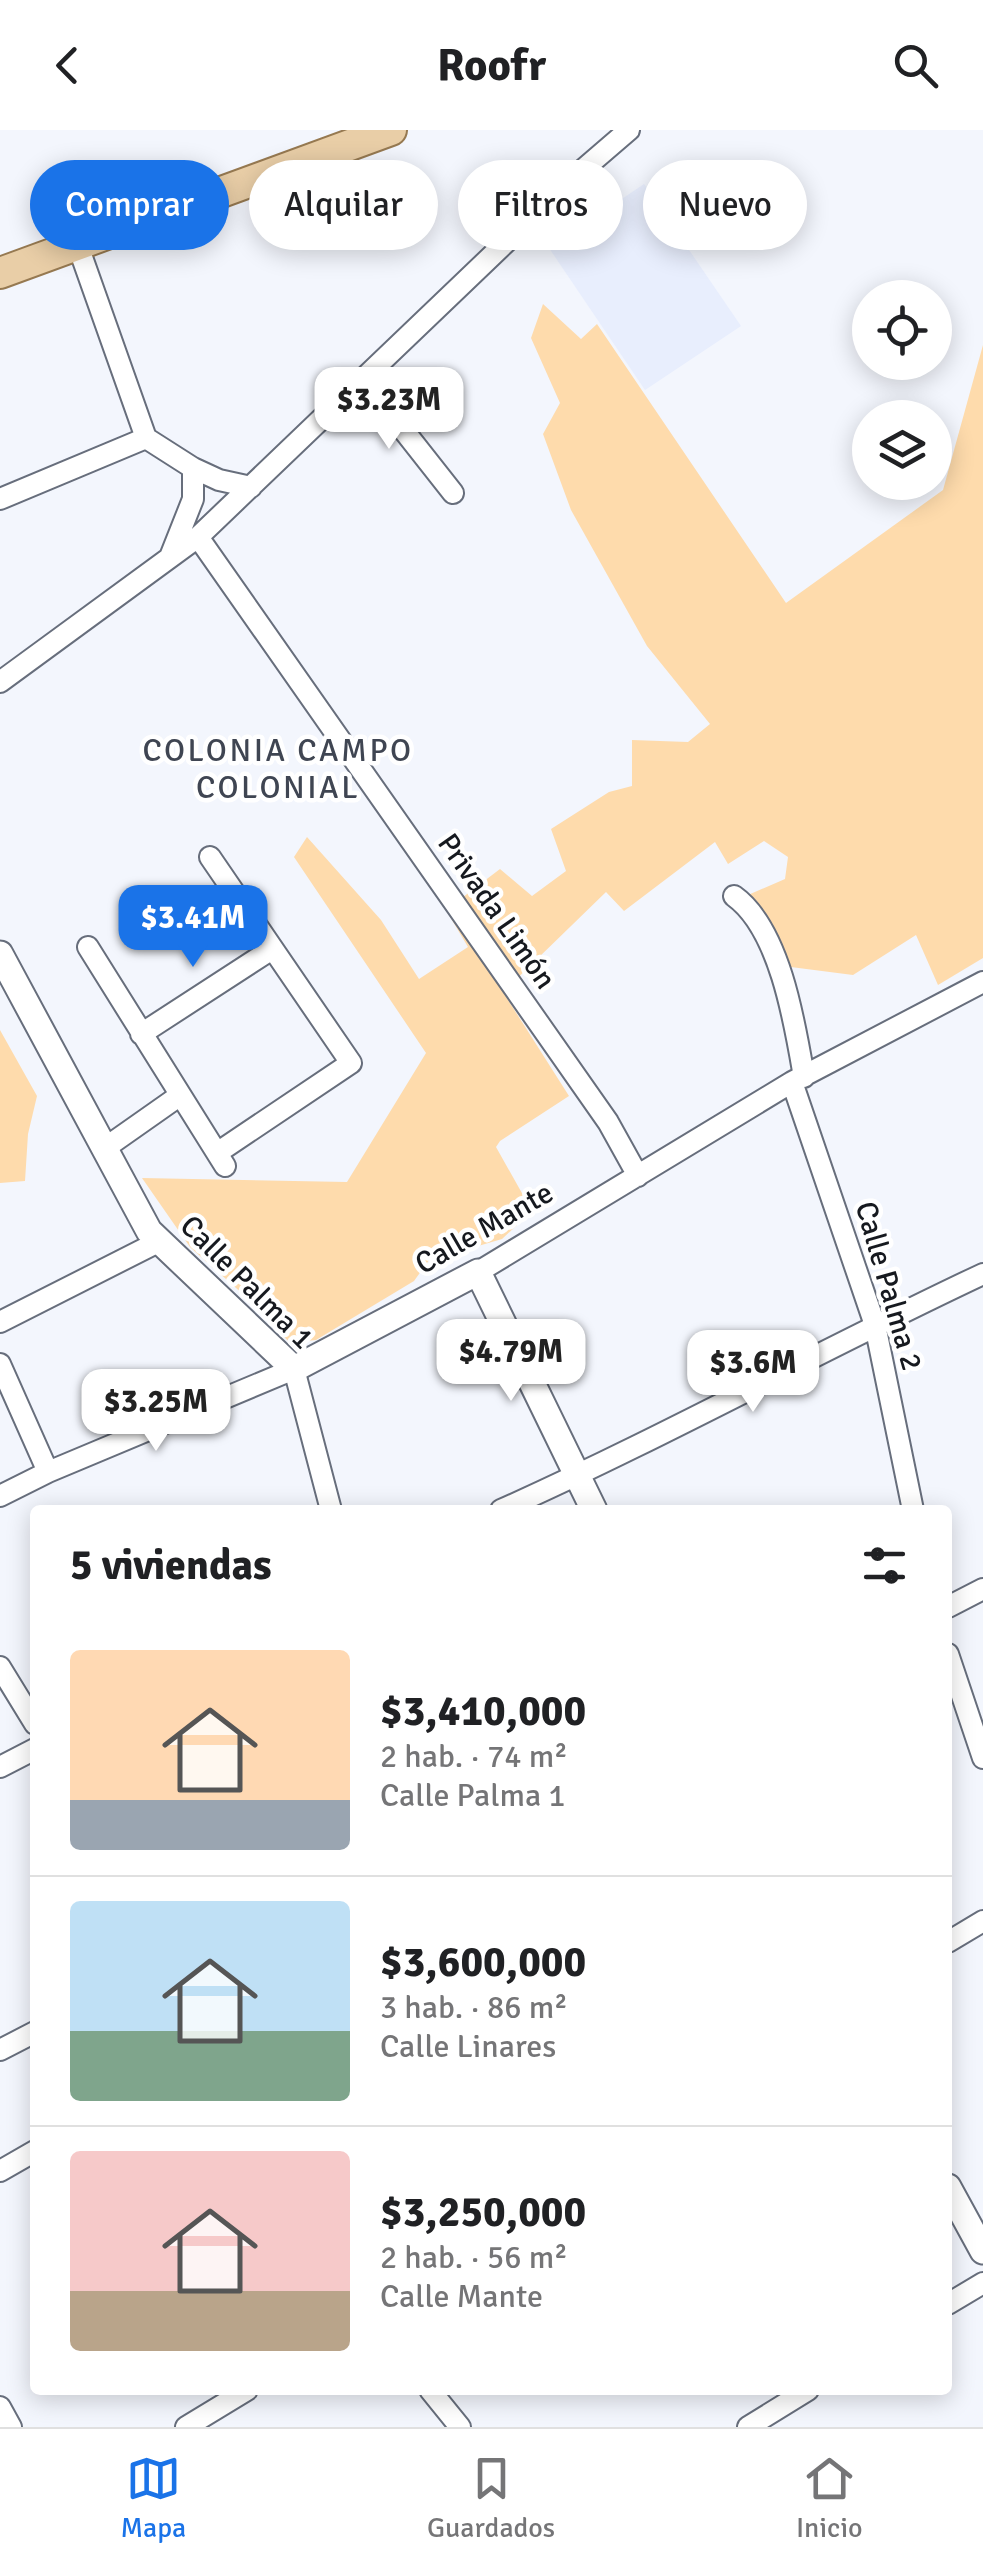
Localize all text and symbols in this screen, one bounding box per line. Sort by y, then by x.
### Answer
icon: back [40,38,95,93]
text: Roofr [437,38,546,93]
icon: search [888,38,943,93]
chip: Comprar [30,160,229,250]
chip: Alquilar [249,160,438,250]
chip: Filtros [458,160,623,250]
chip: Nuevo [643,160,807,250]
map controls [852,280,952,500]
button: locate [852,280,952,380]
pin: $3.23M [308,367,470,452]
text: $3.23M [337,380,441,419]
button: layers [852,400,952,500]
district label: COLONIA CAMPO COLONIAL [142,731,414,807]
street label: Privada Limón [429,826,564,996]
pin: $3.41M [112,885,274,970]
text: $3.41M [141,898,245,937]
street label: Calle Mante [409,1174,560,1283]
street label: Calle Palma 2 [847,1197,930,1375]
street label: Calle Palma 1 [172,1208,321,1357]
pin: $4.79M [430,1319,592,1404]
pin: $3.6M [683,1330,823,1415]
text: $4.79M [459,1332,563,1371]
text: $3.6M [709,1343,797,1382]
pin: $3.25M [75,1369,237,1454]
text: $3.25M [104,1382,208,1421]
icon: filters [857,1538,912,1593]
text: 5 viviendas [70,1540,272,1591]
text: $3,410,000 [380,1686,586,1737]
icon: home [150,1690,270,1810]
text: 2 hab. · 74 m² [380,1737,568,1776]
text: Calle Palma 1 [380,1776,566,1815]
text: $3,600,000 [380,1937,586,1988]
icon: home [150,1941,270,2061]
text: 3 hab. · 86 m² [380,1988,568,2027]
text: Calle Linares [380,2027,556,2066]
text: $3,250,000 [380,2187,586,2238]
icon: home [150,2191,270,2311]
text: 2 hab. · 56 m² [380,2238,568,2277]
text: Calle Mante [380,2277,543,2316]
tab: Mapa [120,2451,186,2545]
tab: Guardados [427,2451,555,2545]
tab: Inicio [796,2451,863,2545]

